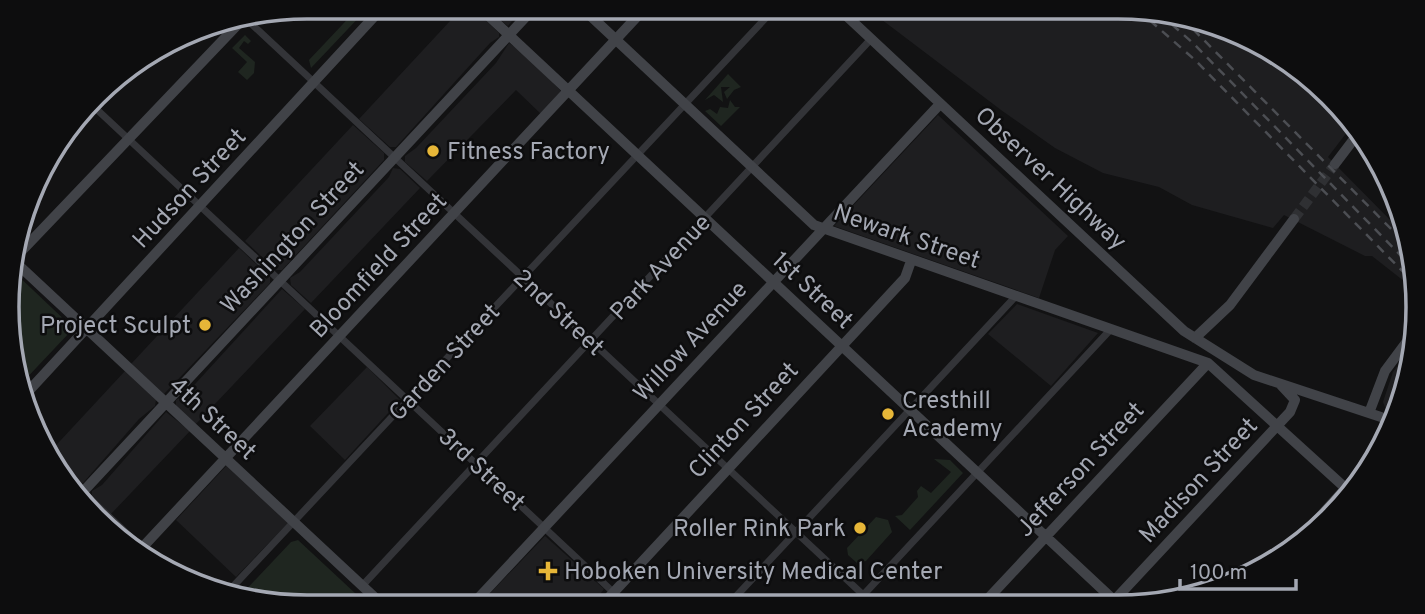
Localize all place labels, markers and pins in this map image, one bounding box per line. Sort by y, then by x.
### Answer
place label: Fitness Factory [447,138,610,168]
marker: Fitness Factory [425,143,441,159]
place label: Project Sculpt [40,312,191,342]
marker: Project Sculpt [197,317,213,333]
place label: Cresthill Academy [902,387,1002,445]
marker: Cresthill Academy [880,406,896,422]
place label: Roller Rink Park [673,515,846,545]
marker: Roller Rink Park [852,520,868,536]
place label: Hoboken University Medical Center [564,558,943,588]
marker: Hoboken University Medical Center [538,561,558,581]

